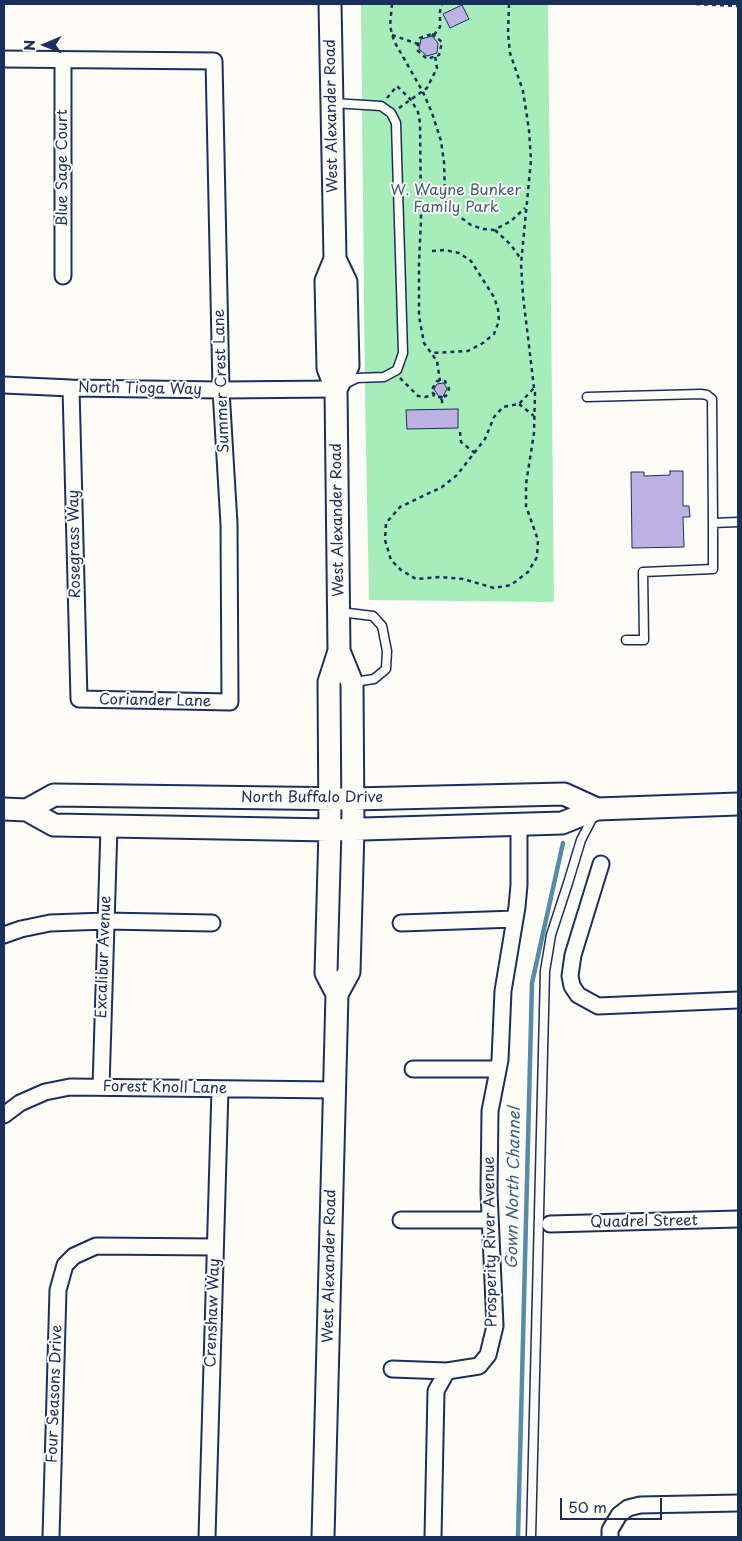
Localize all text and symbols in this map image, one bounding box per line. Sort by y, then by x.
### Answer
north arrow [20,20,70,70]
street label: West Alexander Road [322,39,342,193]
text: N [19,40,40,51]
street label: Blue Sage Court [54,109,72,227]
park label: W. Wayne Bunker Family Park [390,182,522,217]
street label: Summer Crest Lane [210,309,234,453]
street label: North Tioga Way [78,379,202,399]
street label: West Alexander Road [328,443,348,597]
street label: Rosegrass Way [65,490,85,598]
street label: Coriander Lane [99,691,211,711]
street label: North Buffalo Drive [241,789,383,807]
street label: Excalibur Avenue [93,895,115,1019]
street label: Forest Knoll Lane [103,1078,227,1098]
water label: Gown North Channel [503,1107,525,1269]
street label: Prosperity River Avenue [481,1156,501,1328]
street label: West Alexander Road [320,1189,340,1343]
street label: Quadrel Street [590,1212,698,1232]
street label: Crenshaw Way [202,1258,224,1368]
street label: Four Seasons Drive [44,1325,66,1463]
scale bar [562,1488,664,1520]
text: 50 m [568,1495,607,1518]

